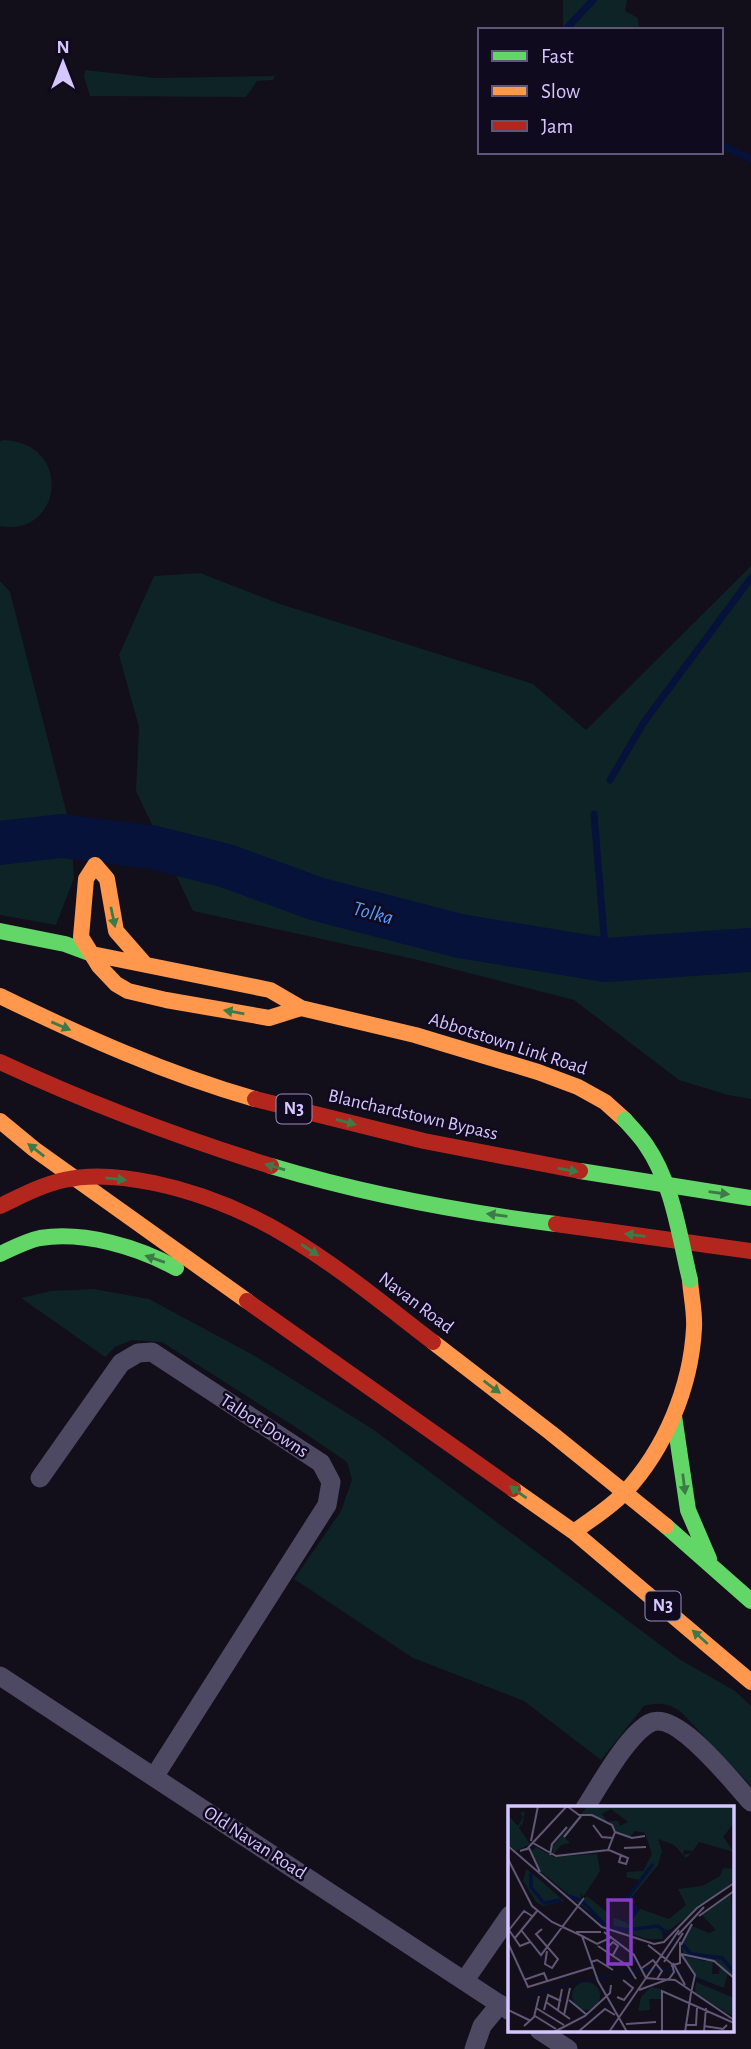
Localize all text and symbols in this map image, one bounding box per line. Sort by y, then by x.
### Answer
north arrow [28,28,98,98]
legend [478,28,723,154]
text: N [56,38,70,57]
text: Fast [541,46,574,67]
text: Slow [541,81,580,102]
text: Jam [541,116,573,137]
water label: Tolka [350,898,396,928]
one-way arrow [108,906,119,928]
one-way arrow [223,1006,245,1017]
street label: Abbotstown Link Road [426,1009,590,1079]
one-way arrow [51,1020,72,1031]
street label: Blanchardstown Bypass [326,1086,500,1144]
road number: N3 [276,1094,312,1124]
one-way arrow [336,1118,357,1128]
one-way arrow [27,1143,45,1157]
one-way arrow [265,1162,286,1172]
one-way arrow [557,1165,579,1176]
one-way arrow [105,1174,127,1185]
one-way arrow [708,1188,730,1199]
one-way arrow [486,1210,508,1221]
one-way arrow [624,1229,646,1240]
one-way arrow [301,1243,320,1256]
one-way arrow [145,1253,166,1264]
street label: Navan Road [375,1269,457,1337]
one-way arrow [483,1379,501,1393]
street label: Talbot Downs [217,1391,311,1461]
one-way arrow [679,1473,690,1495]
one-way arrow [509,1485,527,1499]
road number: N3 [646,1591,680,1620]
one-way arrow [691,1629,709,1645]
street label: Old Navan Road [200,1803,310,1883]
inset map [508,1806,734,2032]

